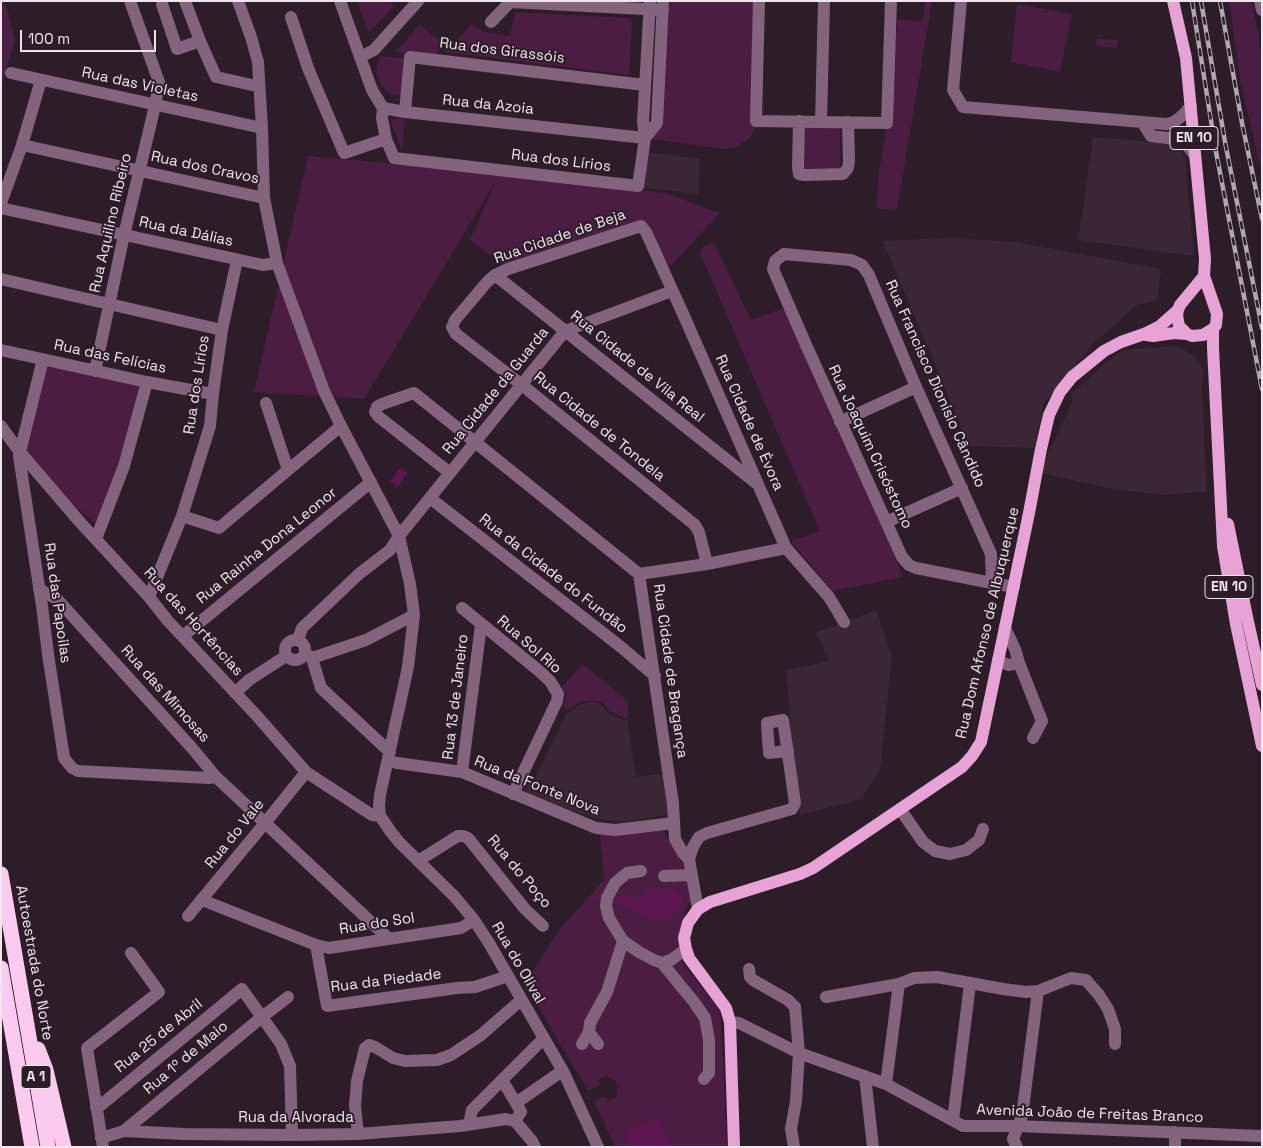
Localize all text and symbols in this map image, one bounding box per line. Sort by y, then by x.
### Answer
scale bar [22,20,159,52]
text: 100 m [28,29,70,48]
street label: Rua dos Girassóis [438,34,566,68]
street label: Rua das Violetas [80,64,200,106]
street label: Rua da Azoia [441,91,535,119]
road number: EN 10 [1170,126,1218,150]
street label: Rua dos Lírios [510,146,612,176]
street label: Rua dos Cravos [149,148,261,188]
street label: Rua Aquilino Ribeiro [86,151,136,295]
street label: Rua Cidade de Beja [492,206,628,268]
street label: Rua da Dálias [137,213,235,251]
street label: Rua Francisco Dionísio Cândido [881,277,989,491]
street label: Rua Cidade de Vila Real [566,307,708,427]
street label: Rua Cidade da Guarda [439,324,553,458]
street label: Rua dos Lírios [180,334,214,436]
street label: Rua das Felícias [52,336,168,378]
street label: Rua Cidade de Évora [711,352,787,494]
street label: Rua Joaquim Crisóstomo [824,362,916,532]
street label: Rua Cidade de Tondela [530,368,668,486]
street label: Rua Rainha Dona Leonor [193,484,341,608]
street label: Rua Dom Afonso de Albuquerque [953,505,1023,741]
street label: Rua da Cidade do Fundão [475,510,631,638]
street label: Rua das Papoilas [40,542,74,664]
street label: Rua das Hortências [140,564,246,680]
road number: EN 10 [1205,576,1253,598]
street label: Rua Cidade de Bragança [649,583,691,759]
street label: Rua Sol Rio [493,612,565,678]
street label: Rua 13 de Janeiro [439,633,473,761]
street label: Rua das Mimosas [117,642,213,746]
street label: Rua da Fonte Nova [471,753,603,819]
street label: Rua do Vale [202,796,268,872]
street label: Rua do Poço [483,832,555,912]
street label: Autoestrada do Norte [11,884,57,1042]
street label: Rua do Sol [338,909,416,939]
street label: Rua do Olival [487,919,549,1007]
street label: Rua da Piedade [330,965,442,997]
street label: Rua 25 de Abril [112,995,206,1077]
street label: Rua 1º de Maio [140,1017,232,1099]
road number: A 1 [21,1066,51,1088]
street label: Avenida João de Freitas Branco [976,1101,1204,1127]
street label: Rua da Alvorada [238,1109,354,1127]

